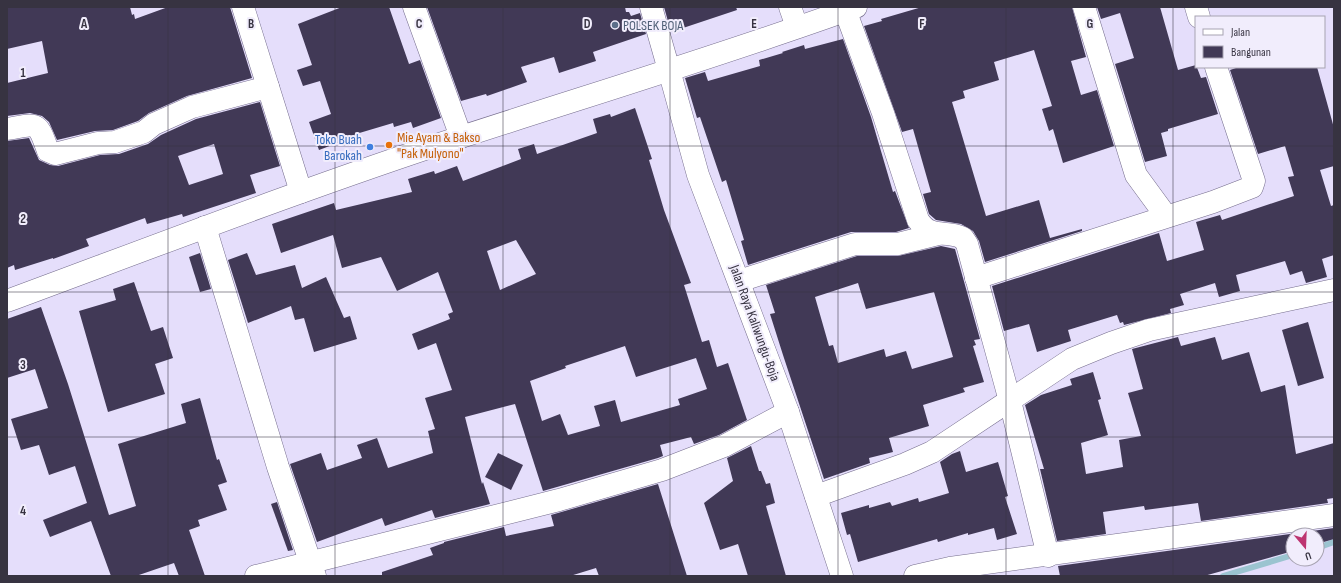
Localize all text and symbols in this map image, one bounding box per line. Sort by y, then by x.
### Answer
text: A [80,16,88,32]
text: B [248,16,254,32]
text: C [416,16,423,32]
text: D [584,16,591,32]
text: E [751,16,757,32]
text: F [919,16,925,32]
text: G [1087,16,1094,32]
legend [1195,16,1325,68]
place label: POLSEK BOJA [623,17,684,34]
marker: POLSEK BOJA [610,20,620,30]
text: Jalan [1230,25,1250,40]
text: Bangunan [1231,45,1271,60]
text: 1 [20,65,26,81]
place label: Mie Ayam & Bakso "Pak Mulyono" [397,129,481,162]
place label: Toko Buah Barokah [315,131,362,164]
marker: Mie Ayam & Bakso "Pak Mulyono" [384,140,394,150]
marker: Toko Buah Barokah [365,142,375,152]
text: 2 [20,211,26,227]
street label: Jalan Raya Kaliwungu-Boja [726,262,784,383]
text: 3 [20,357,26,373]
text: 4 [20,503,26,519]
north arrow [1285,527,1325,567]
text: U [1303,549,1313,563]

